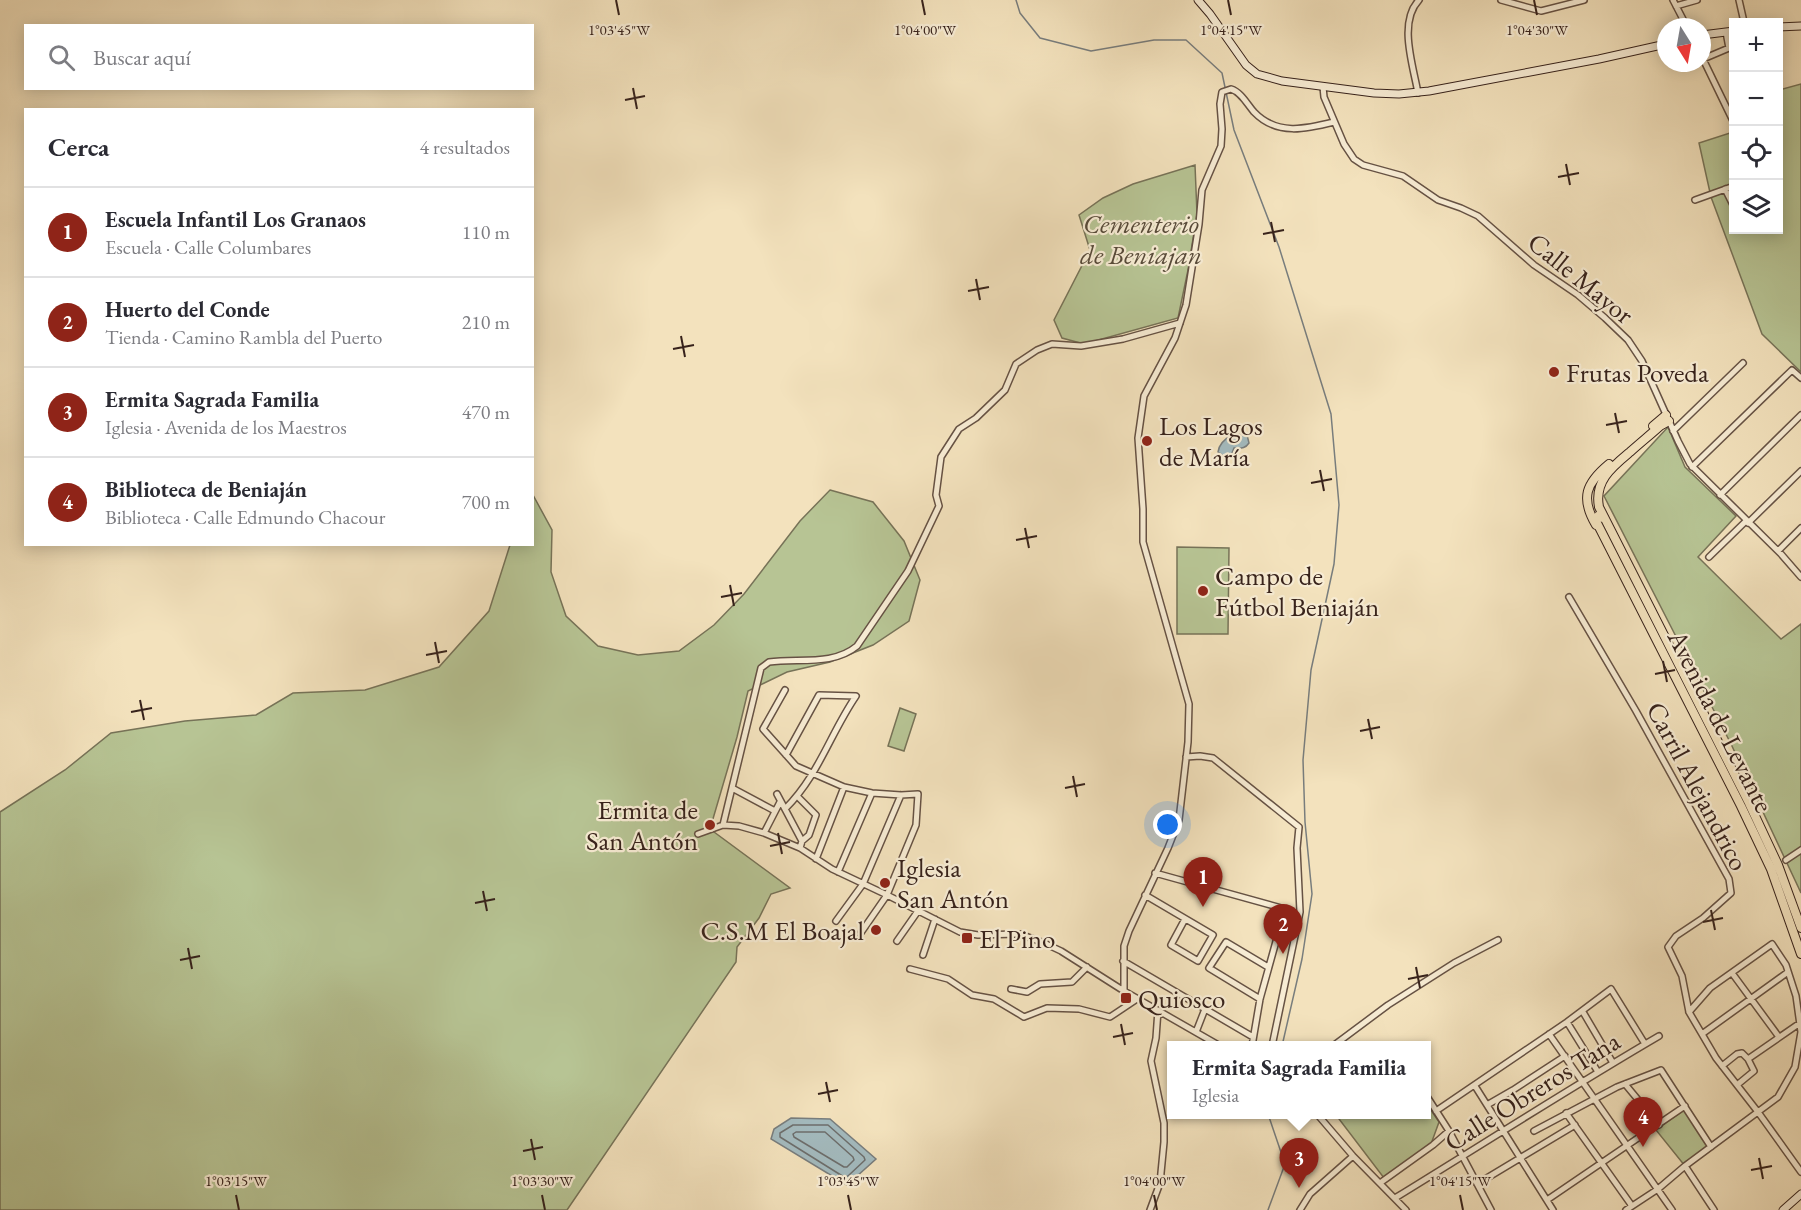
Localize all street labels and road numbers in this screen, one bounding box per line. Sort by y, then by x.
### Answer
street label: Calle Mayor [1521,225,1641,331]
street label: Avenida de Levante [1659,623,1782,818]
street label: Carril Alejandrico [1639,695,1757,877]
street label: Calle Obreros Tana [1438,1023,1626,1159]

